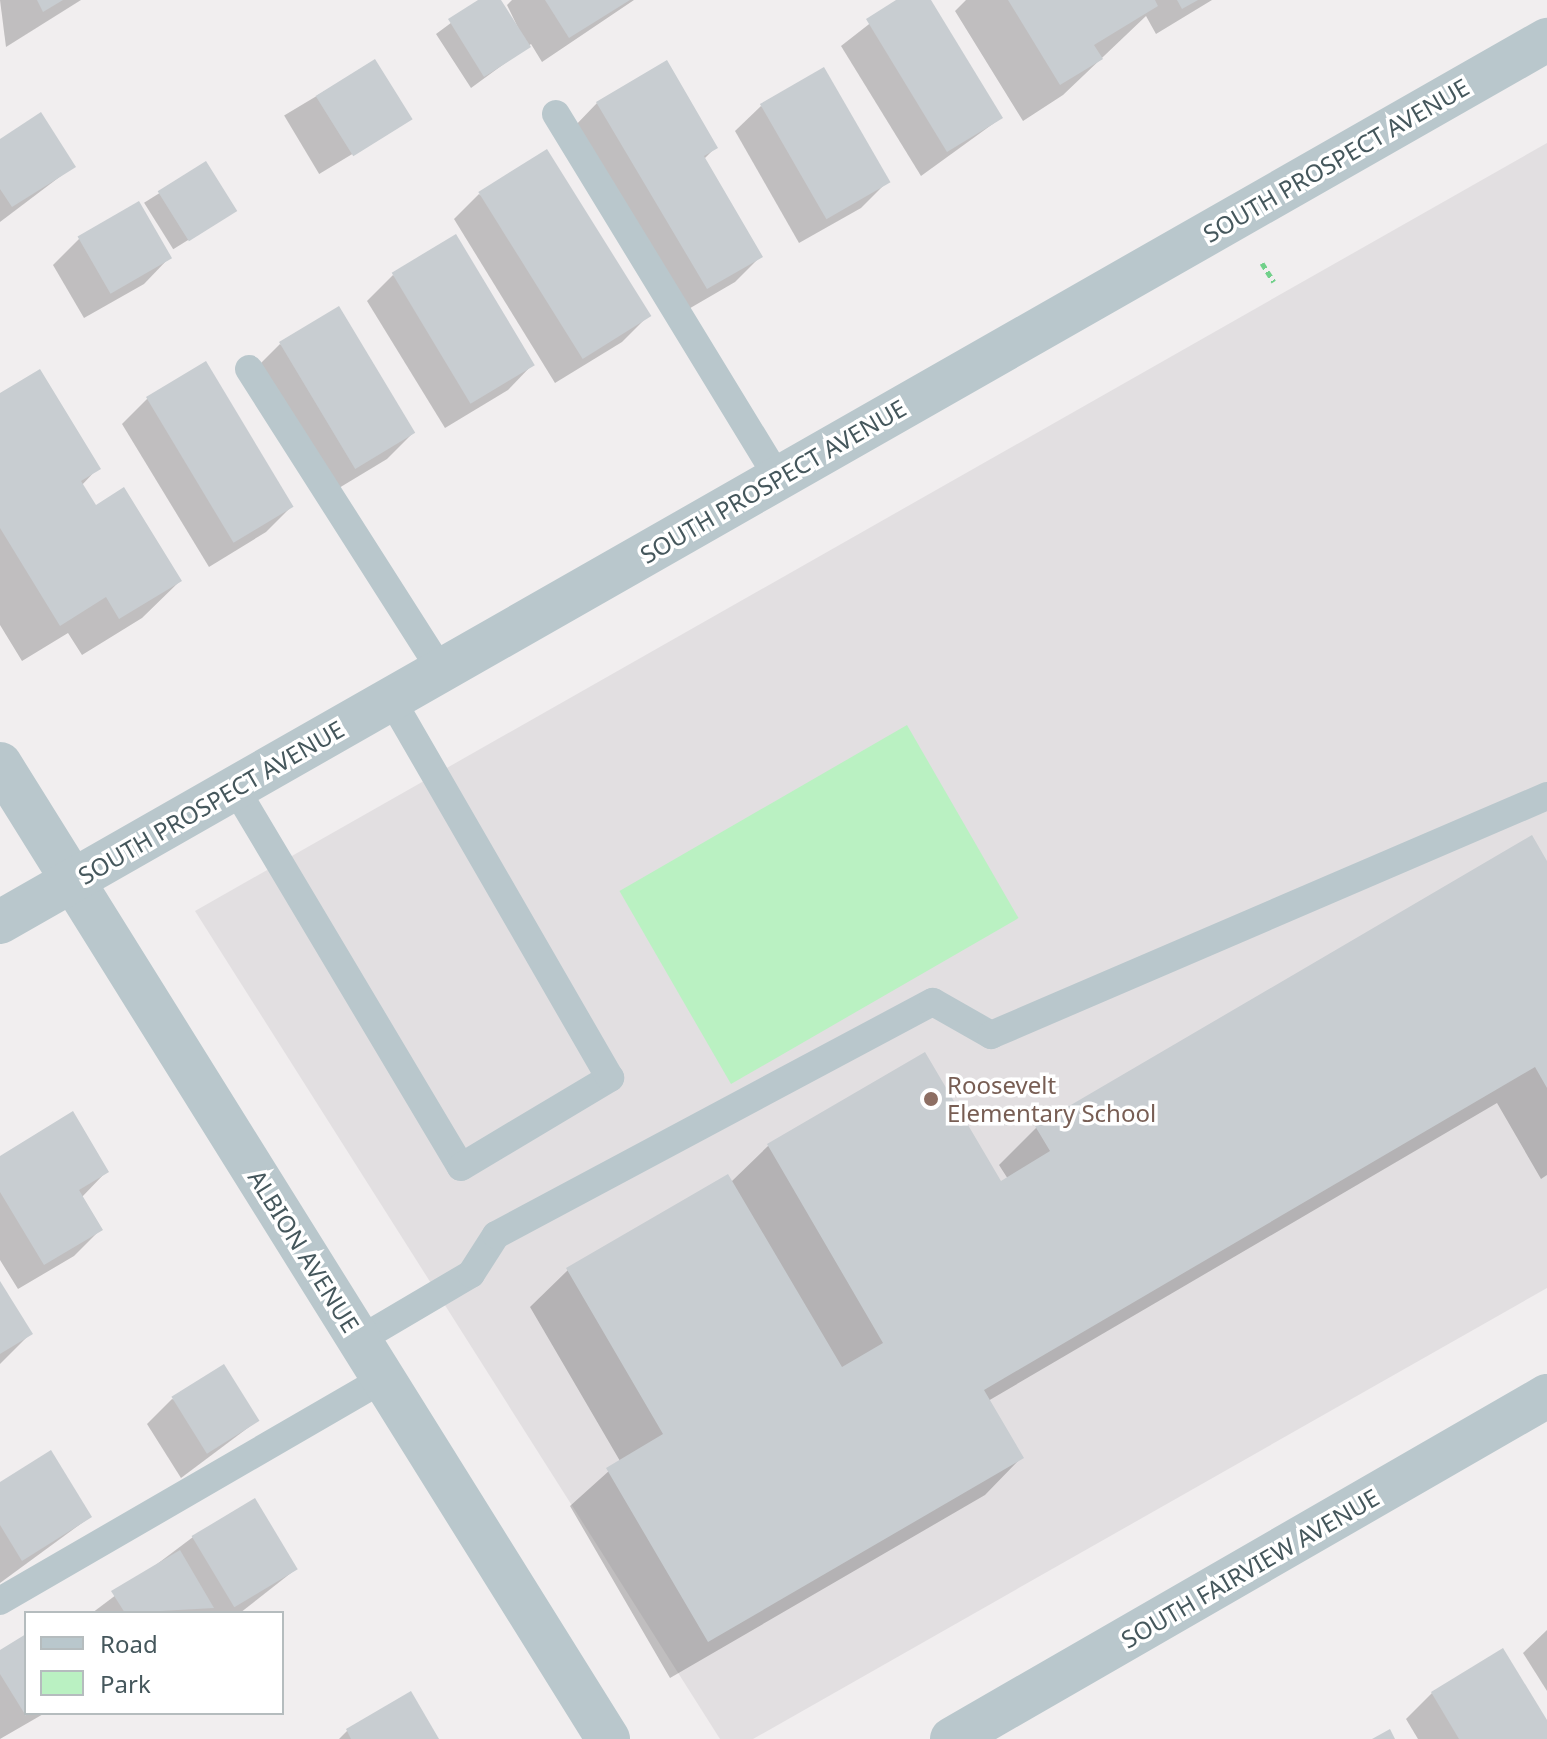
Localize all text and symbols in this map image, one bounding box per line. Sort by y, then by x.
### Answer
street label: SOUTH PROSPECT AVENUE [1198,72,1474,248]
street label: SOUTH PROSPECT AVENUE [635,393,911,569]
street label: SOUTH PROSPECT AVENUE [73,714,349,890]
place label: Roosevelt Elementary School [947,1071,1156,1127]
marker: Roosevelt Elementary School [922,1090,940,1108]
street label: ALBION AVENUE [242,1164,366,1338]
street label: SOUTH FAIRVIEW AVENUE [1116,1482,1384,1654]
legend [24,1611,284,1715]
text: Road [100,1627,158,1660]
text: Park [100,1667,151,1700]

